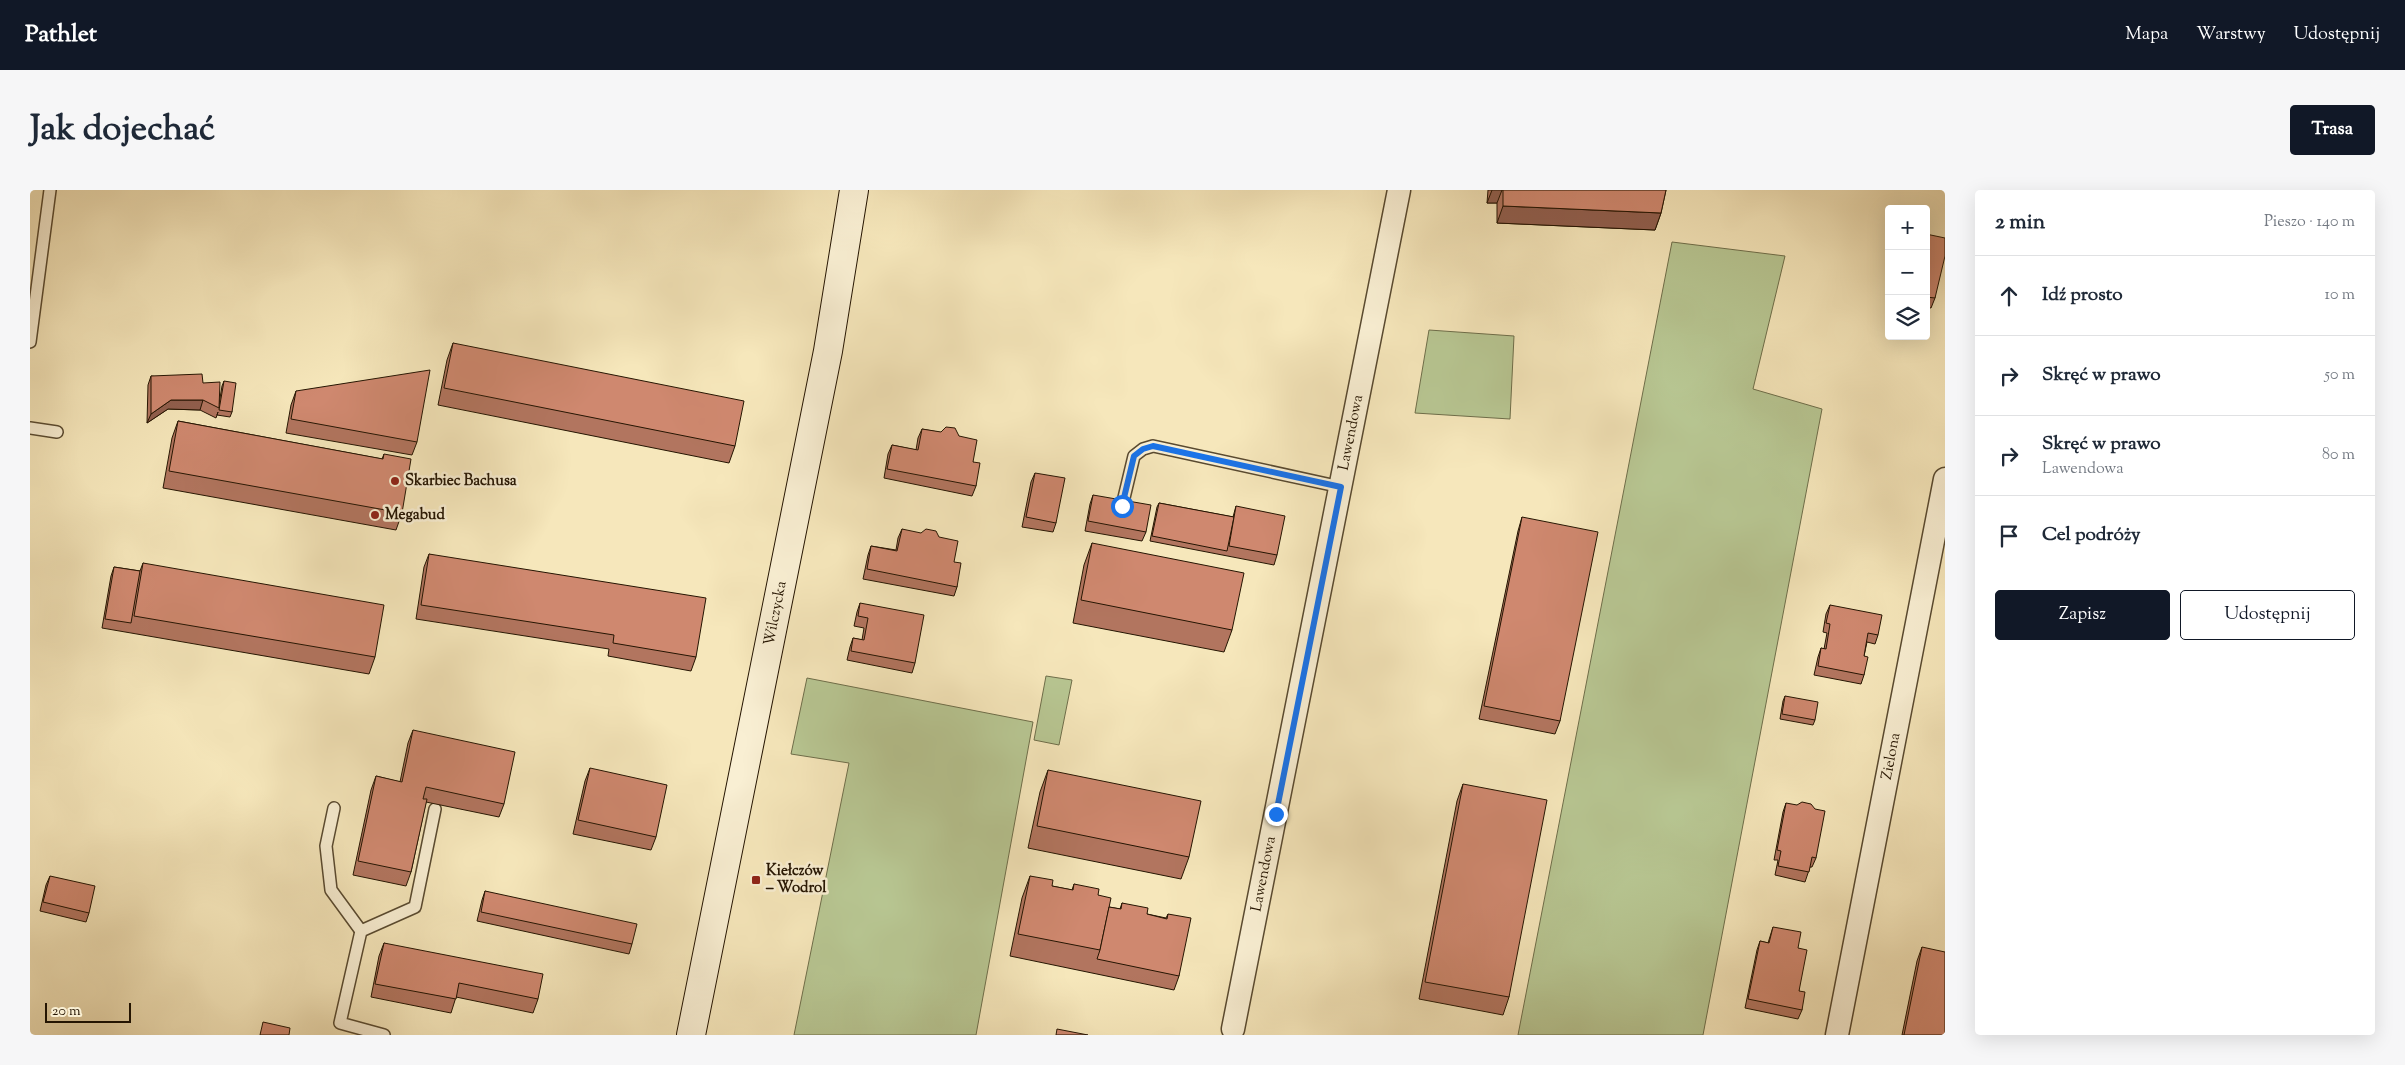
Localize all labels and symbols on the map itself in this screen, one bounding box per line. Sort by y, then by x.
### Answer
street label: Lawendowa [1333,393,1369,472]
place label: Skarbiec Bachusa [405,471,517,492]
marker: Skarbiec Bachusa [389,475,401,487]
route start [1111,495,1134,518]
place label: Megabud [385,505,445,526]
marker: Megabud [369,509,381,521]
street label: Wilczycka [759,579,792,648]
street label: Zielona [1876,731,1906,782]
route end [1265,803,1288,826]
street label: Lawendowa [1246,834,1281,914]
place label: Kiełczów – Wodrol [765,861,827,899]
marker: Kiełczów – Wodrol [750,874,762,886]
scale bar [45,1000,131,1023]

